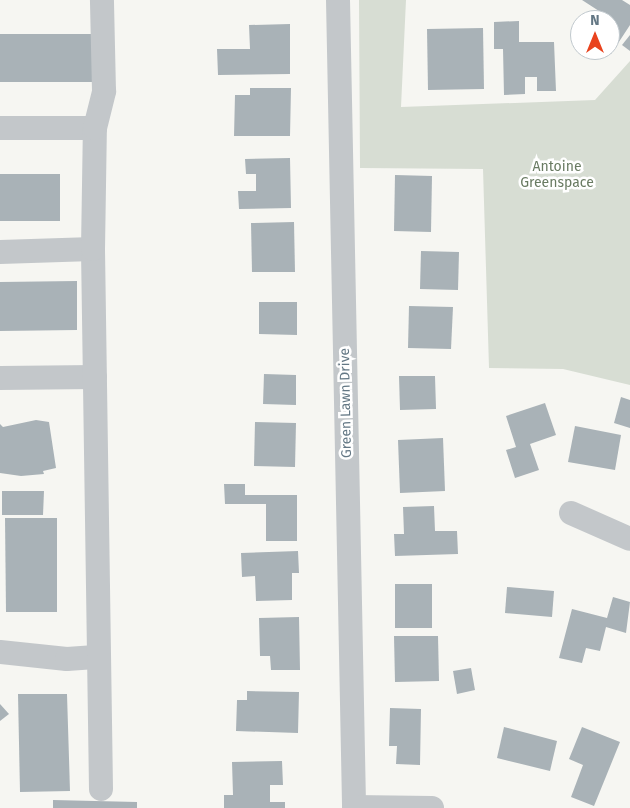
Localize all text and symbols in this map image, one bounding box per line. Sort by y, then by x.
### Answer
north arrow [570,10,620,60]
text: N [590,12,600,29]
park label: Antoine Greenspace [520,159,594,192]
street label: Green Lawn Drive [337,348,355,458]

